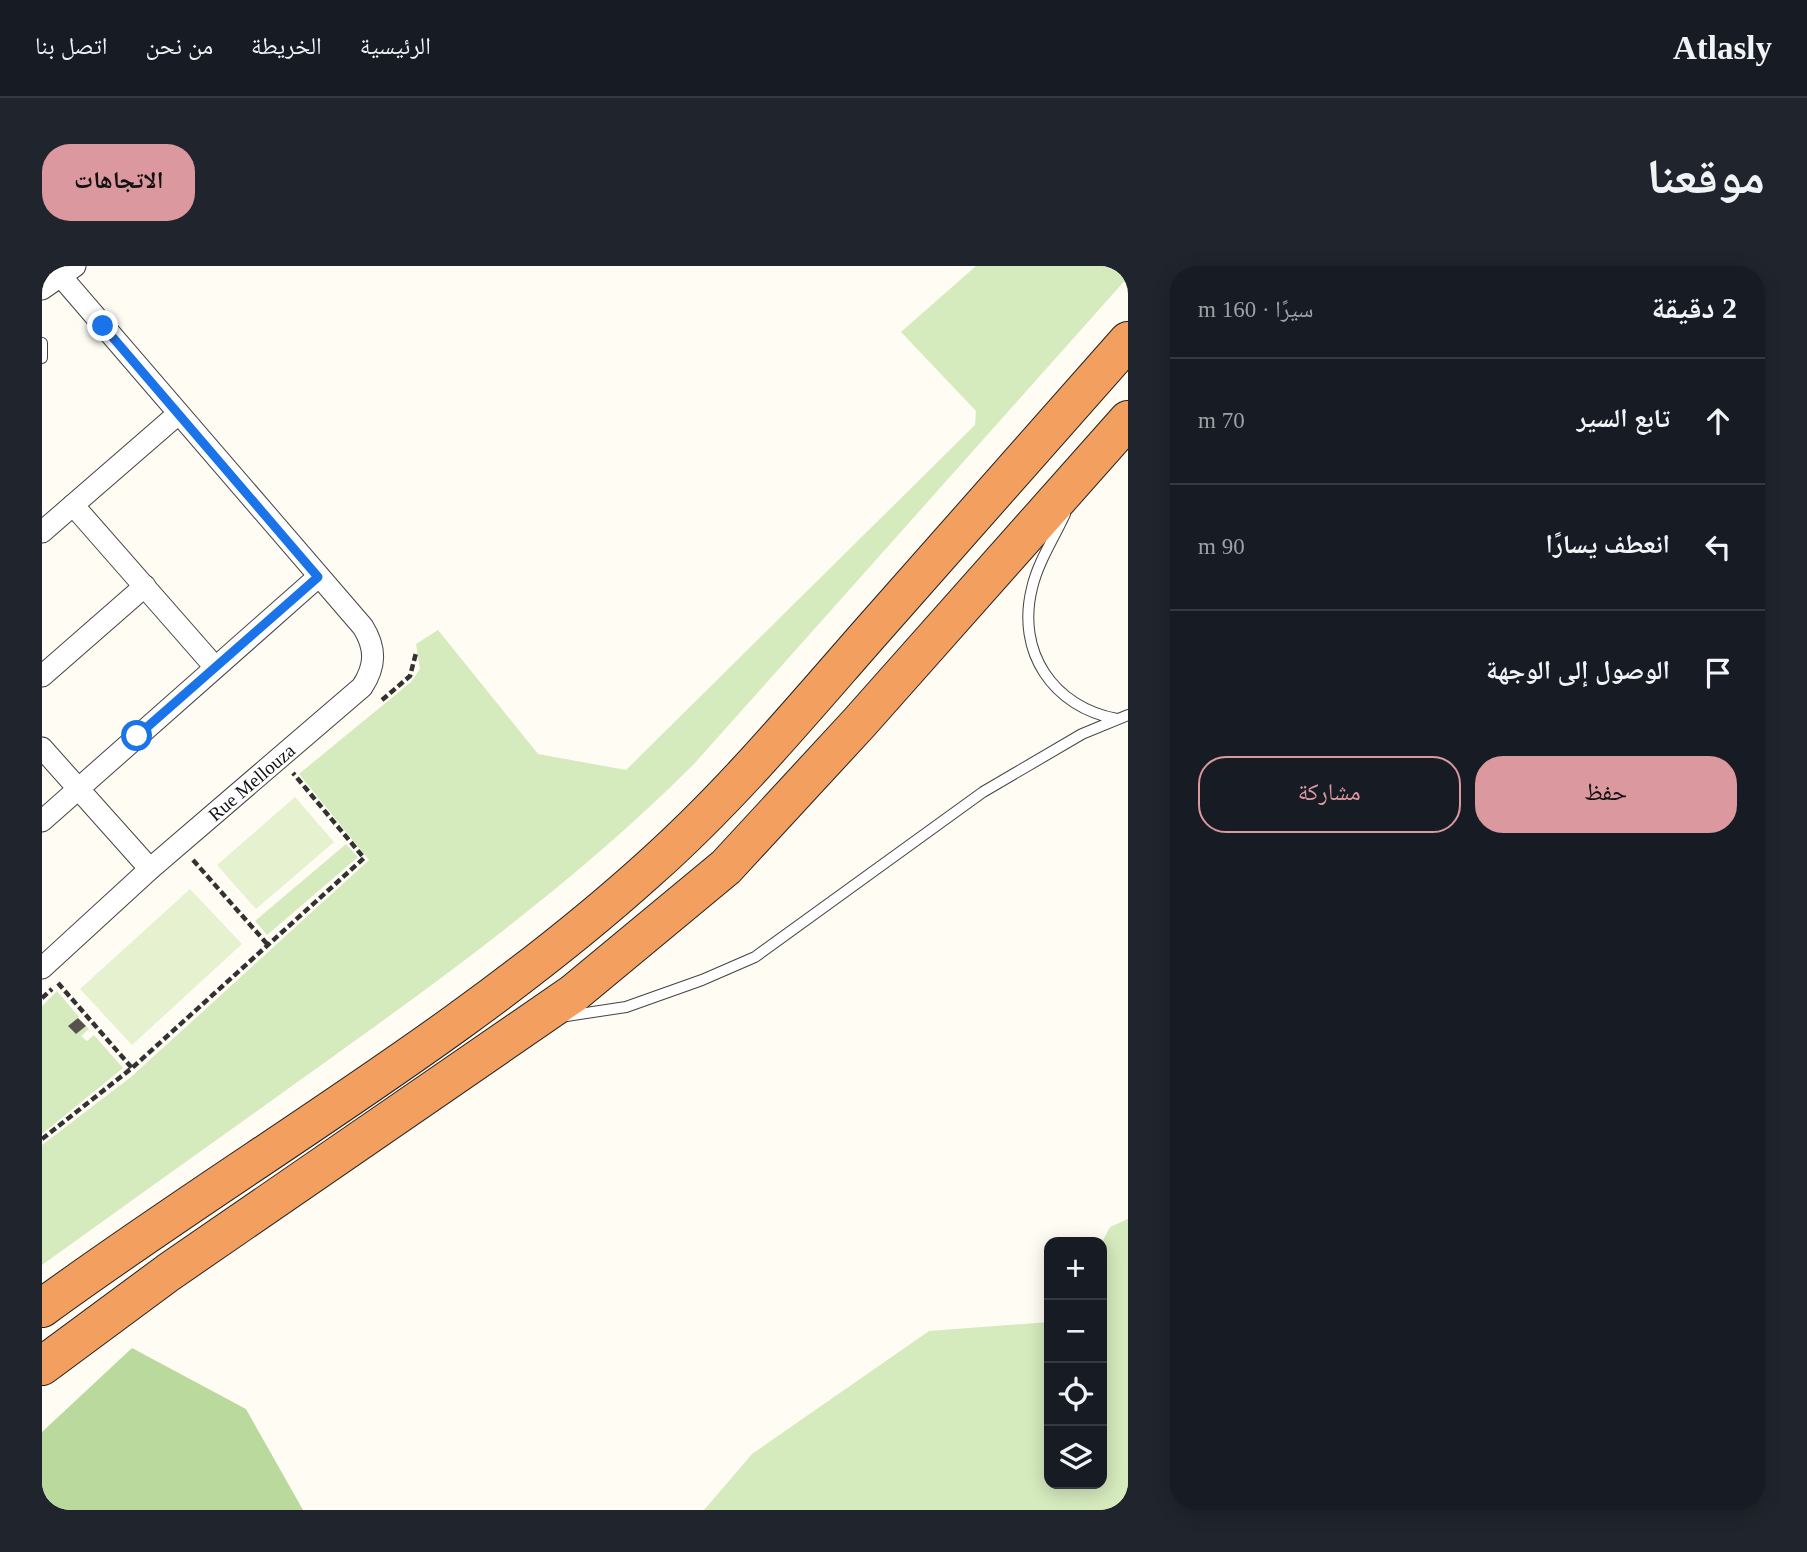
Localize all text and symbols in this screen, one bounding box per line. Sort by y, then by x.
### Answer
text: Atlasly [1673,30,1772,66]
text: اتصل بنا [35,33,107,59]
text: من نحن [145,33,213,59]
text: الخريطة [251,33,322,59]
text: الرئيسية [360,33,431,59]
button: الاتجاهات [42,144,195,221]
text: موقعنا [1647,149,1765,204]
text: 2 دقيقة [1652,291,1737,324]
text: سيرًا · 160 m [1198,297,1313,322]
route end [87,310,118,341]
icon: ahead [1699,402,1737,440]
text: تابع السير [1577,404,1670,433]
text: 70 m [1198,408,1245,433]
icon: left [1699,528,1737,566]
text: انعطف يسارًا [1546,530,1670,559]
text: 90 m [1198,534,1245,559]
icon: arrive [1699,654,1737,692]
text: الوصول إلى الوجهة [1486,656,1670,685]
route start [121,720,152,751]
street label: Rue Mellouza [204,739,299,825]
button: مشاركة [1198,756,1461,833]
button: حفظ [1475,756,1737,833]
map controls [1044,1237,1107,1489]
button: + [1044,1237,1107,1300]
button: − [1044,1300,1107,1363]
button: locate [1044,1363,1107,1426]
button: layers [1044,1426,1107,1489]

